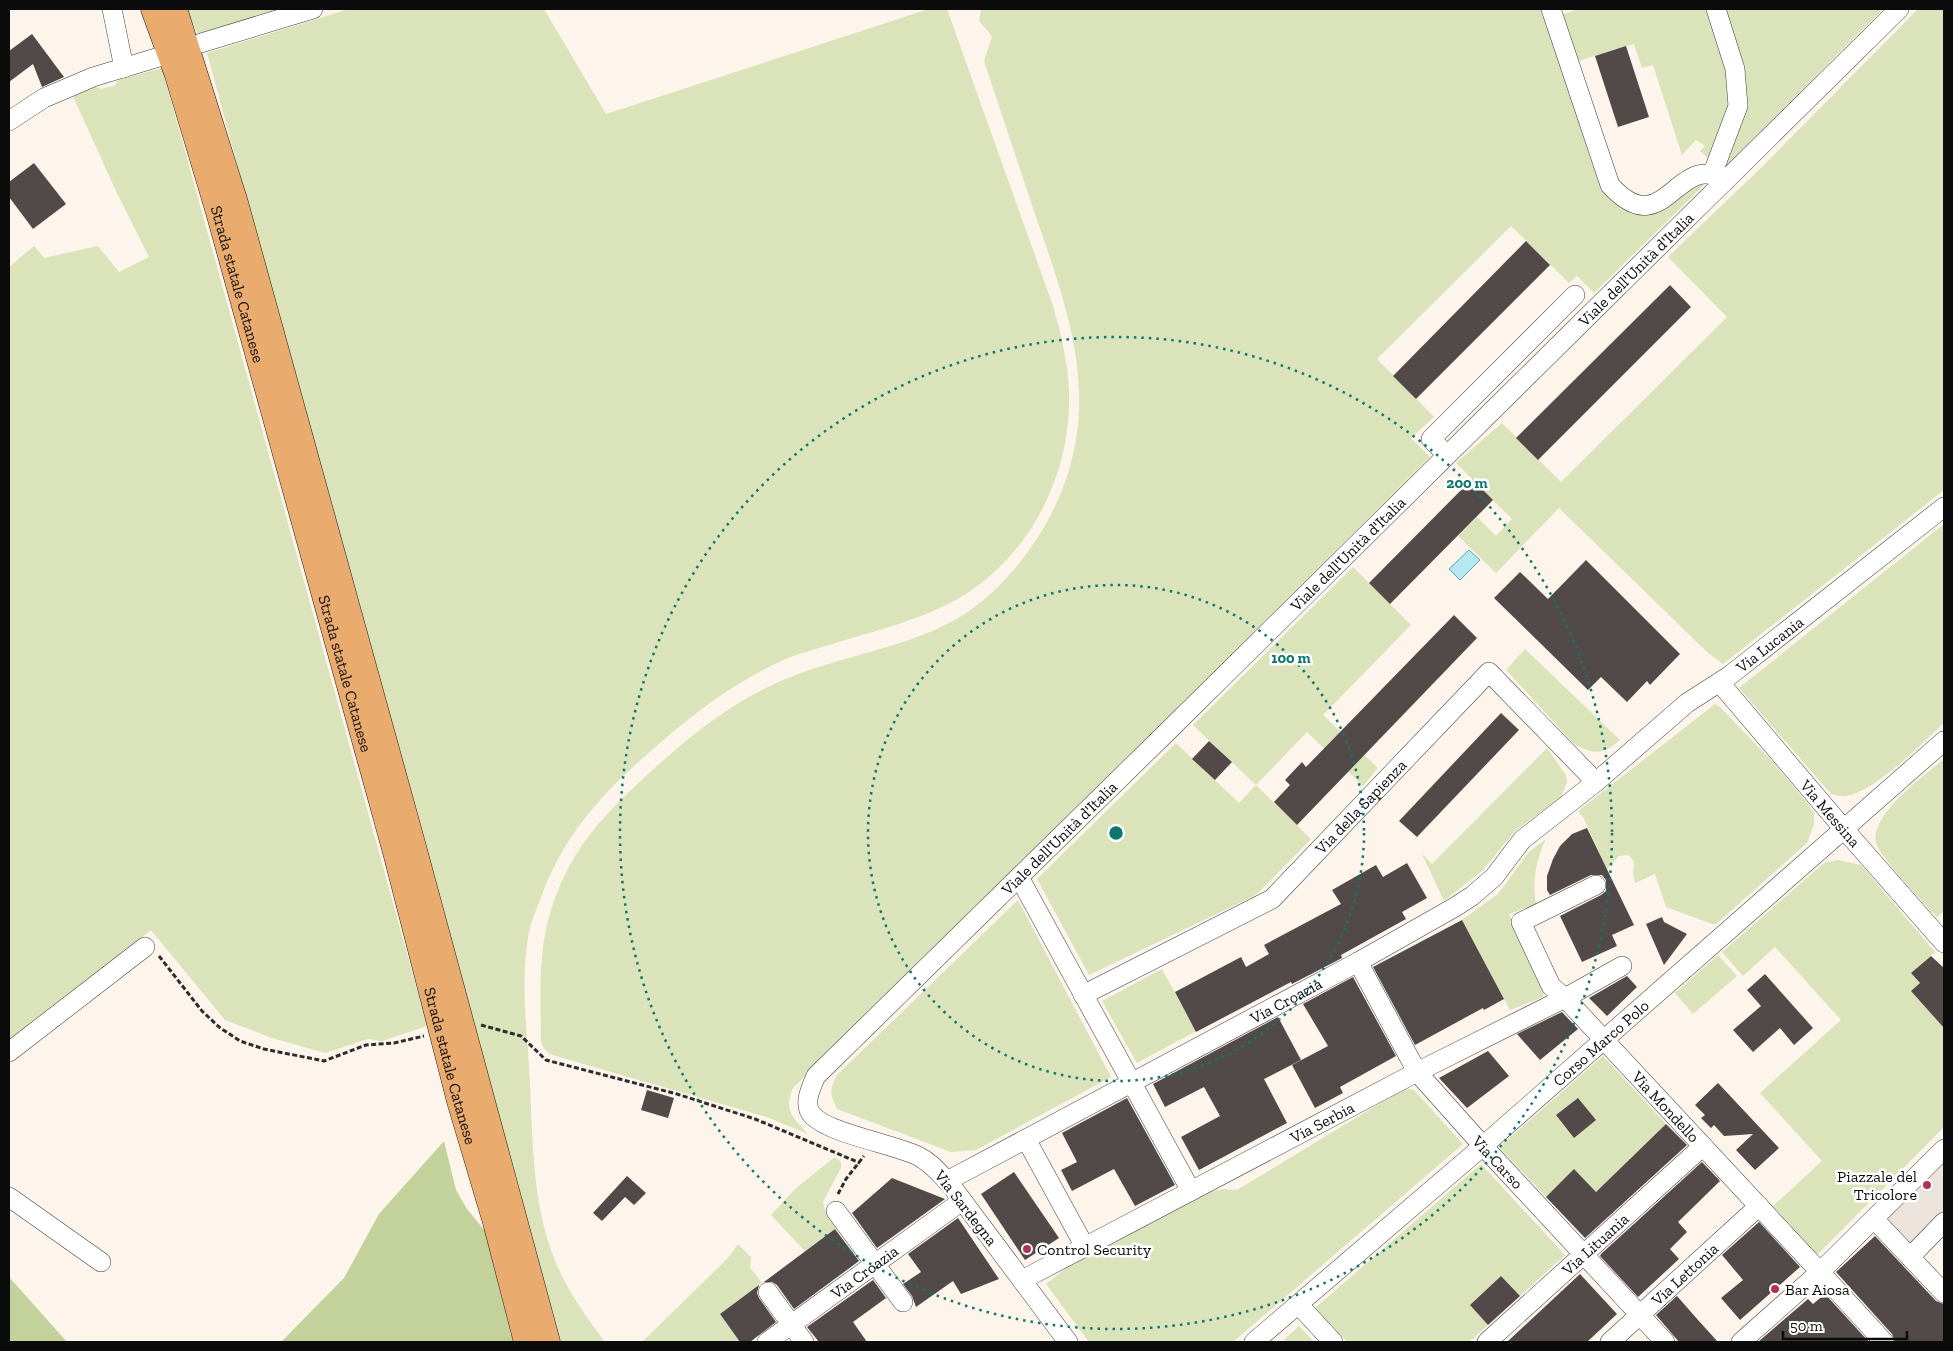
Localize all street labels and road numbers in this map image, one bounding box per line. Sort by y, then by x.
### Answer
street label: Strada statale Catanese [207,203,269,365]
street label: Viale dell'Unità d'Italia [1573,208,1698,331]
street label: Viale dell'Unità d'Italia [1285,492,1409,615]
street label: Strada statale Catanese [315,593,376,754]
street label: Via Lucania [1731,612,1807,677]
street label: Via della Sapienza [1310,755,1410,858]
street label: Via Messina [1796,775,1865,851]
street label: Viale dell'Unità d'Italia [997,777,1121,899]
street label: Via Croazia [1246,973,1325,1028]
street label: Strada statale Catanese [421,985,481,1146]
street label: Corso Marco Polo [1549,995,1653,1090]
street label: Via Mondello [1628,1066,1704,1146]
street label: Via Serbia [1286,1097,1357,1147]
street label: Via Carso [1468,1131,1527,1193]
street label: Via Sardegna [930,1166,1002,1250]
street label: Via Lituania [1557,1209,1633,1280]
street label: Via Lettonia [1647,1239,1722,1310]
street label: Via Croazia [826,1241,902,1303]

